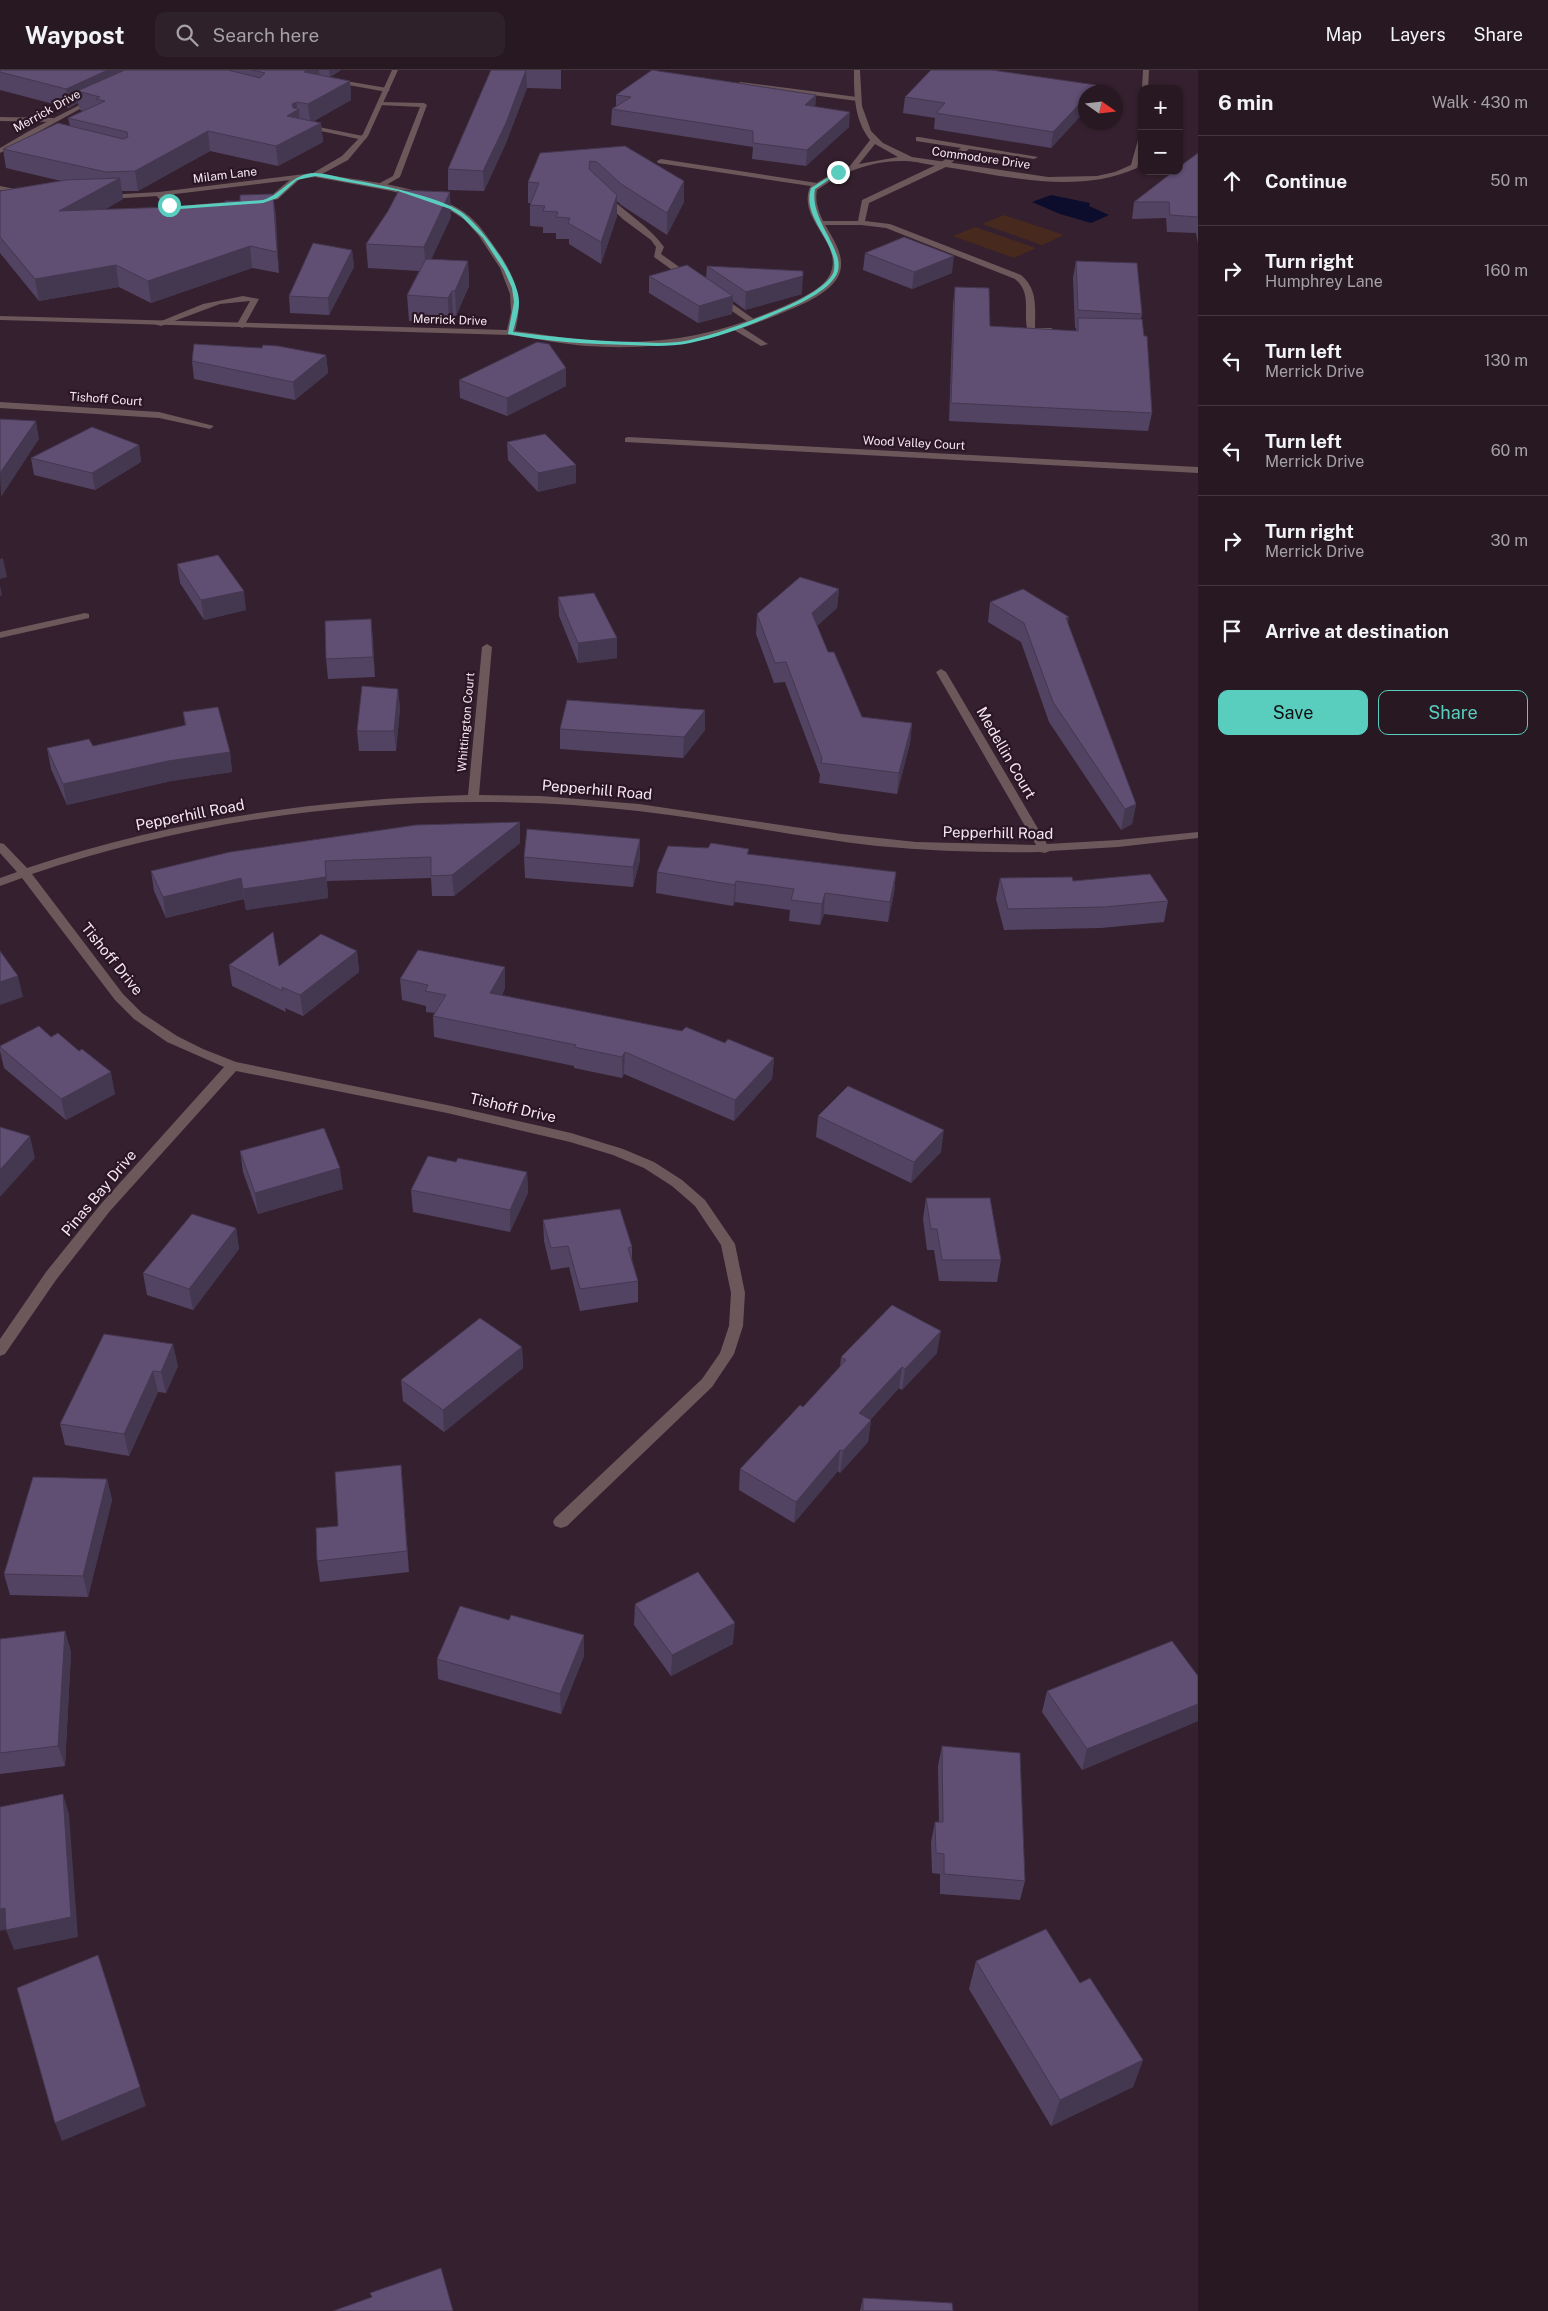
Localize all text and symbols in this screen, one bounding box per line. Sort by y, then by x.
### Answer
search box [155,12,505,57]
text: Waypost [25,21,125,49]
icon: search [173,21,201,49]
text: Search here [213,24,319,46]
text: Map [1326,24,1362,45]
text: Layers [1390,24,1446,45]
text: Share [1474,24,1523,45]
north arrow [1078,85,1123,130]
map controls [1138,85,1183,175]
button: + [1138,85,1183,130]
street label: Merrick Drive [11,87,83,135]
text: 6 min [1218,90,1274,115]
text: Walk · 430 m [1432,93,1528,112]
button: − [1138,130,1183,175]
street label: Commodore Drive [931,144,1031,172]
route end [827,161,850,184]
street label: Milam Lane [192,164,258,186]
icon: ahead [1218,167,1246,195]
text: Continue [1265,170,1347,192]
text: 50 m [1490,171,1528,190]
route start [158,194,181,217]
text: Turn right [1265,250,1354,272]
icon: right [1218,257,1246,285]
text: 160 m [1484,261,1528,280]
text: Humphrey Lane [1265,272,1383,291]
street label: Merrick Drive [413,312,488,328]
text: Turn left [1265,340,1342,362]
icon: left [1218,347,1246,375]
text: 130 m [1484,351,1528,370]
text: Merrick Drive [1265,362,1364,381]
street label: Tishoff Court [69,389,143,409]
text: Turn left [1265,430,1342,452]
street label: Wood Valley Court [862,433,966,453]
icon: left [1218,437,1246,465]
text: 60 m [1491,441,1528,460]
text: Merrick Drive [1265,452,1364,471]
text: Turn right [1265,520,1354,542]
icon: right [1218,527,1246,555]
text: 30 m [1491,531,1528,550]
text: Merrick Drive [1265,542,1364,561]
icon: arrive [1218,617,1246,645]
text: Arrive at destination [1265,620,1449,642]
street label: Whittington Court [455,671,477,772]
button: Save [1218,690,1368,735]
button: Share [1378,690,1528,735]
street label: Medellin Court [973,704,1040,802]
street label: Pepperhill Road [541,776,653,803]
street label: Pepperhill Road [134,796,246,833]
street label: Pepperhill Road [943,823,1053,842]
street label: Tishoff Drive [78,919,147,998]
street label: Tishoff Drive [468,1089,558,1126]
street label: Pinas Bay Drive [58,1146,140,1239]

